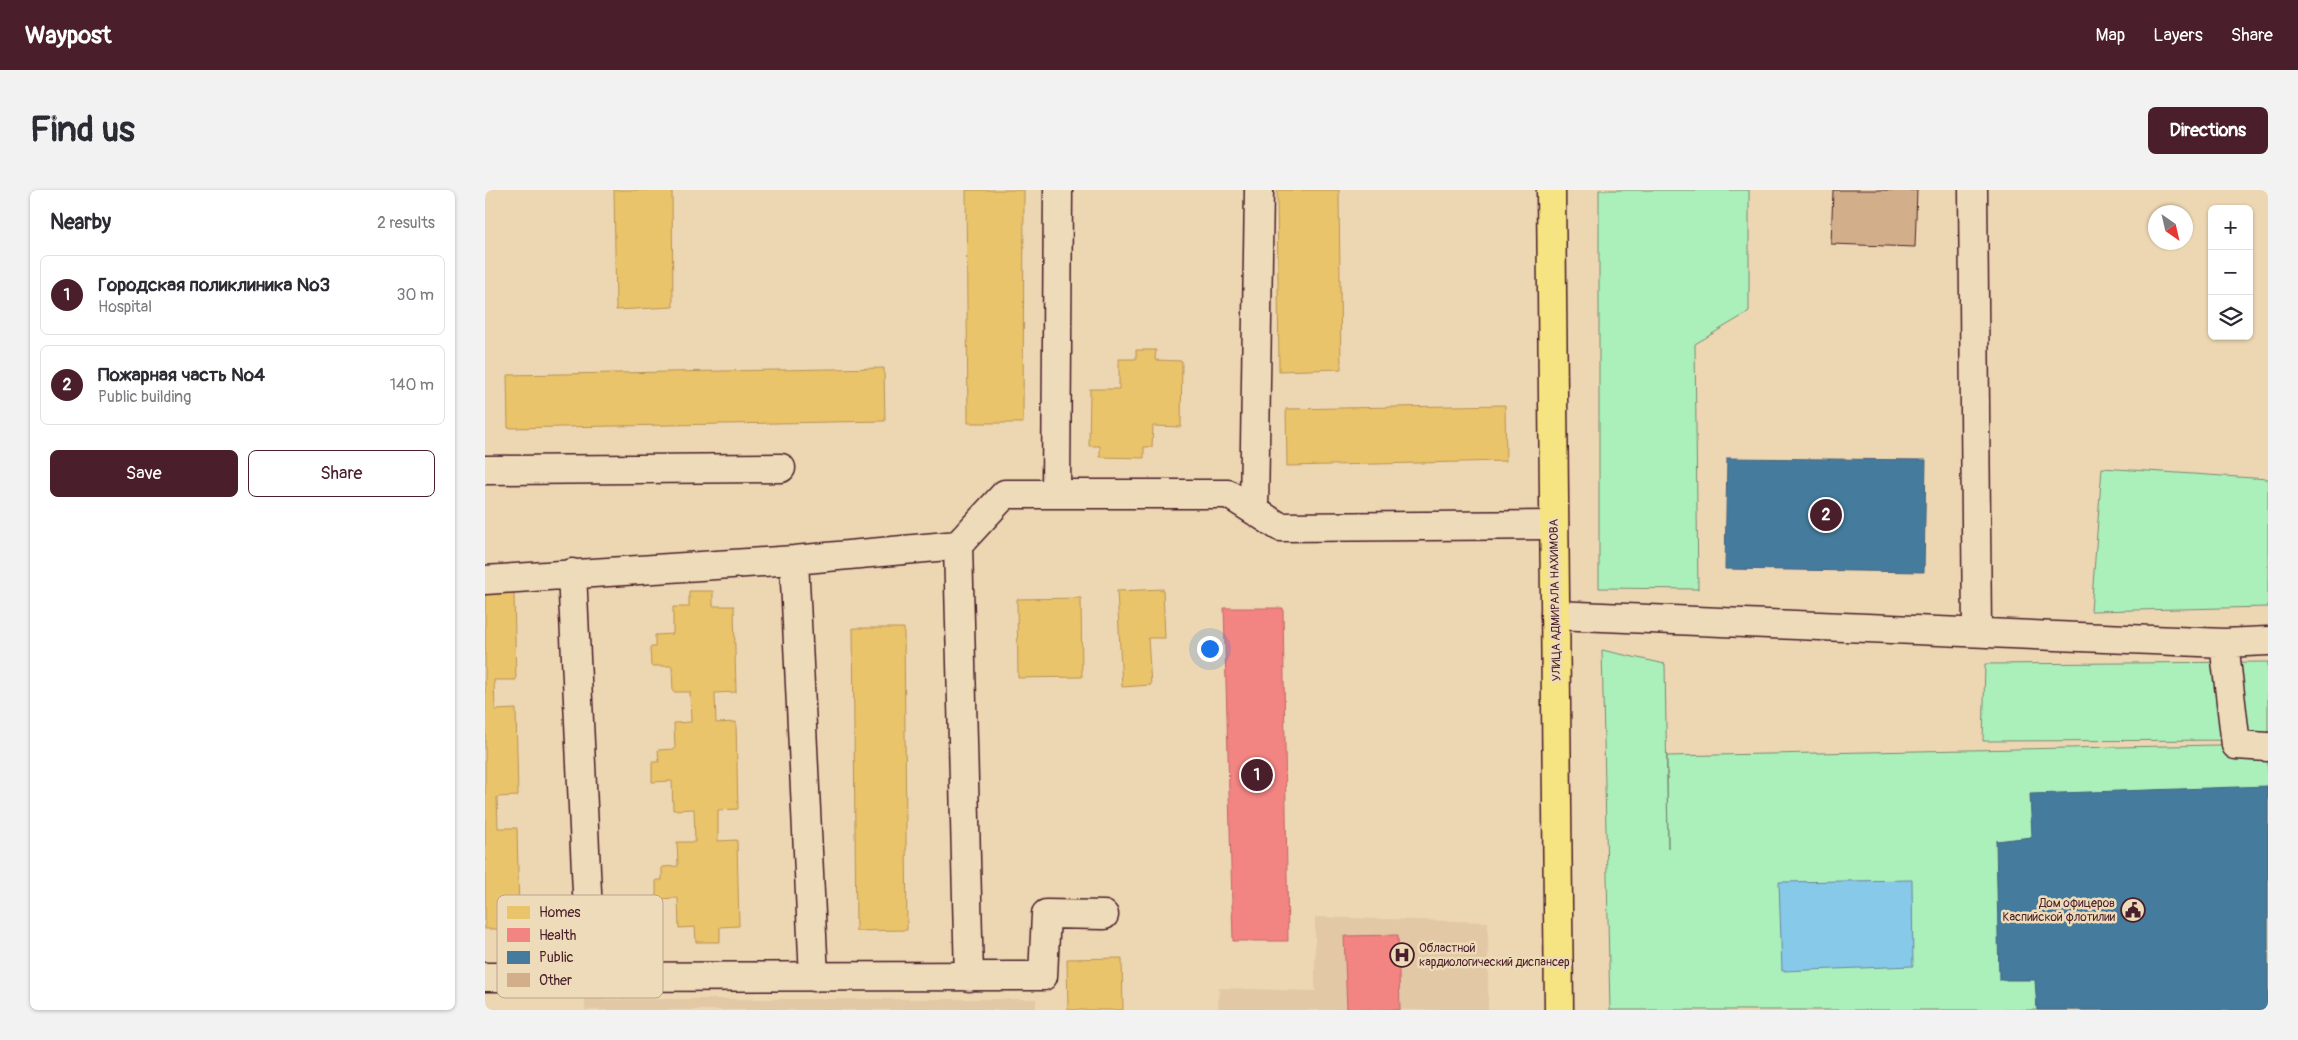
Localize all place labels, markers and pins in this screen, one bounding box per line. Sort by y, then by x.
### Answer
pin: 2 [1810,496,1842,534]
pin: 1 [1241,756,1273,794]
place label: Дом офицеров Каспийской флотилии [2003,896,2116,925]
public building icon: Дом офицеров Каспийской флотилии [2120,897,2146,923]
place label: Областной кардиологический диспансер [1419,941,1570,970]
hospital icon: Областной кардиологический диспансер [1389,942,1415,968]

